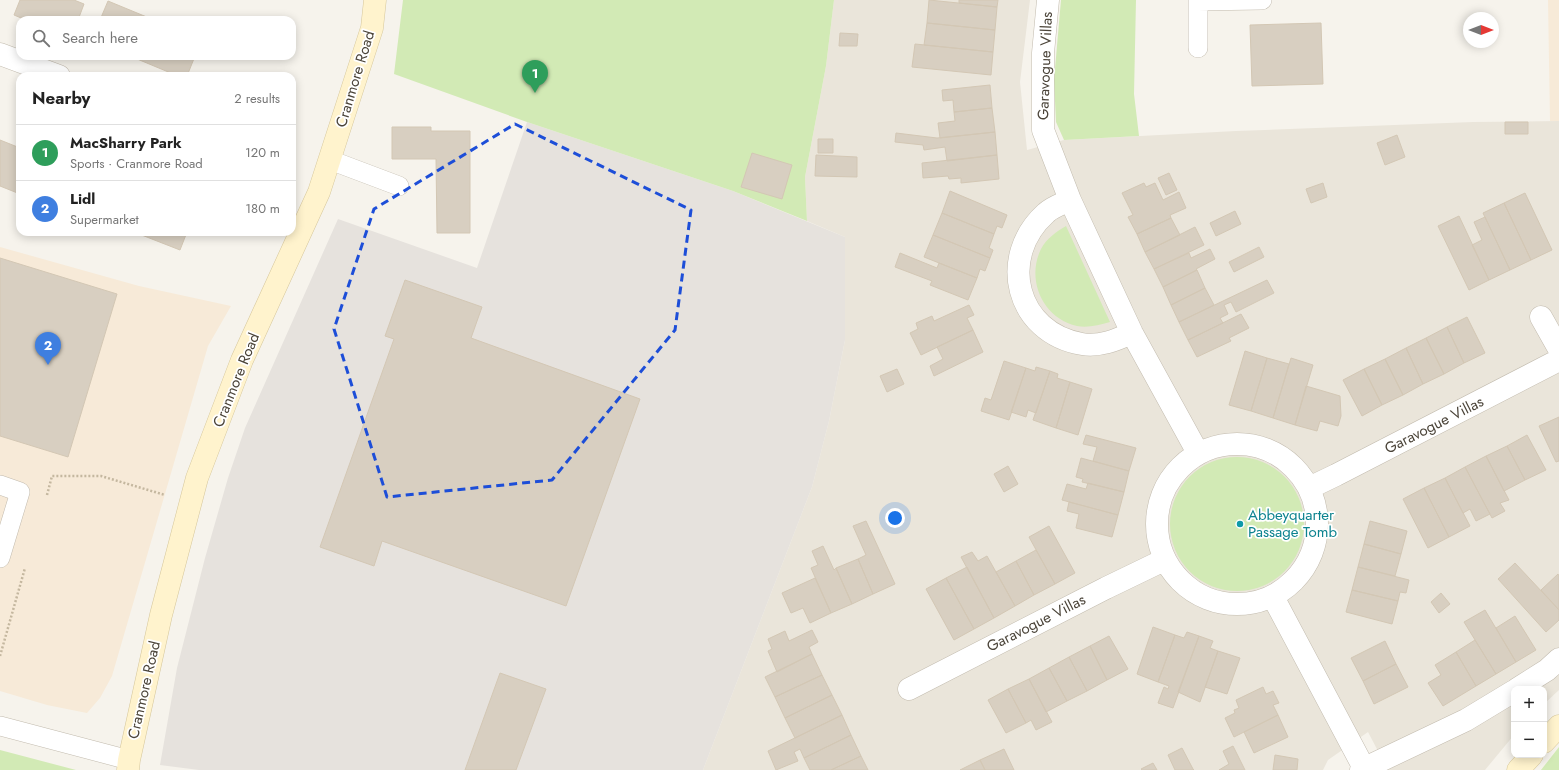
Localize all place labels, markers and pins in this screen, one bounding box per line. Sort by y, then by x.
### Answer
pin: 1 [522,60,548,93]
pin: 2 [35,332,61,365]
place label: Abbeyquarter Passage Tomb [1248,504,1337,543]
marker: Abbeyquarter Passage Tomb [1235,519,1245,529]

